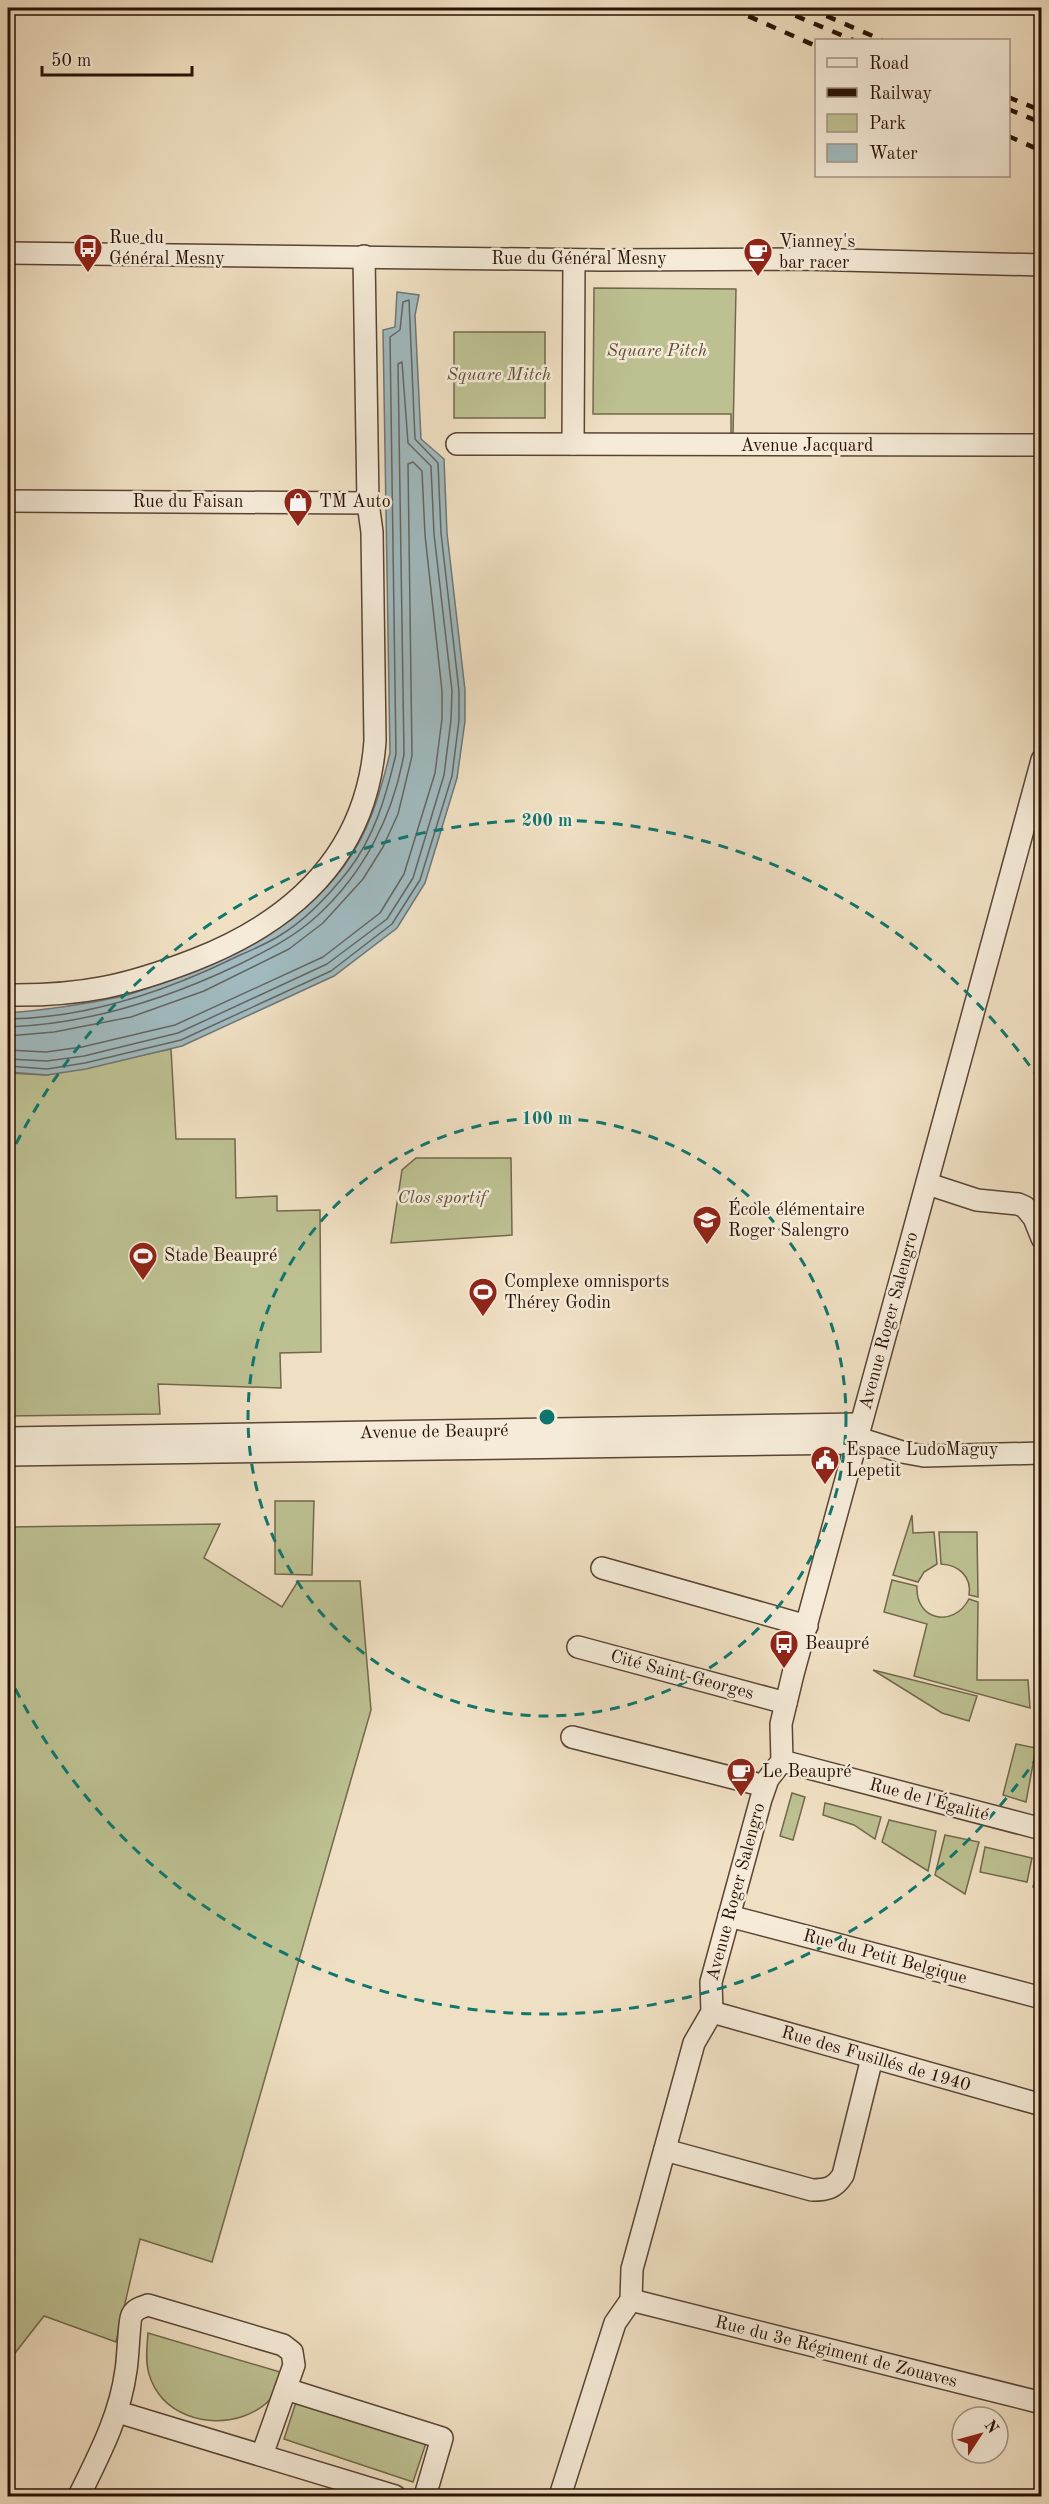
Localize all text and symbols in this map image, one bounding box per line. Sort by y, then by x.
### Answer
scale bar [42,39,192,77]
legend [815,39,1010,177]
text: 50 m [51,52,91,70]
text: Road [869,55,909,73]
text: Railway [869,85,932,103]
text: Park [869,115,906,133]
text: Water [869,145,918,163]
place label: Rue du Général Mesny [109,229,225,268]
bus stop icon: Rue du Général Mesny [72,232,104,274]
place label: Vianney's bar racer [779,233,855,272]
cafe icon: Vianney's bar racer [742,236,774,278]
street label: Rue du Général Mesny [491,250,667,268]
park label: Square Pitch [607,342,707,360]
park label: Square Mitch [447,366,551,384]
street label: Avenue Jacquard [741,437,873,455]
shop icon: TM Auto [282,486,314,528]
street label: Rue du Faisan [132,493,244,511]
place label: TM Auto [319,493,391,511]
text: 200 m [522,812,572,830]
text: 100 m [522,1110,572,1128]
park label: Clos sportif [397,1189,490,1207]
place label: École élémentaire Roger Salengro [728,1197,865,1240]
school or university icon: École élémentaire Roger Salengro [691,1204,723,1246]
street label: Avenue Roger Salengro [857,1230,921,1412]
sports icon: Stade Beaupré [127,1240,159,1282]
place label: Stade Beaupré [164,1247,277,1265]
place label: Complexe omnisports Thérey Godin [504,1273,670,1312]
sports icon: Complexe omnisports Thérey Godin [467,1276,499,1318]
centre of rings [537,1407,557,1427]
street label: Avenue de Beaupré [359,1422,509,1442]
place label: Espace LudoMaguy Lepetit [846,1441,999,1480]
public building icon: Espace LudoMaguy Lepetit [809,1444,841,1486]
bus stop icon: Beaupré [768,1628,800,1670]
place label: Beaupré [805,1635,869,1653]
street label: Cité Saint-Georges [608,1647,756,1703]
cafe icon: Le Beaupré [725,1756,757,1798]
place label: Le Beaupré [762,1763,852,1781]
street label: Rue de l'Égalité [867,1772,992,1825]
street label: Avenue Roger Salengro [704,1801,768,1983]
street label: Rue du Petit Belgique [801,1926,969,1988]
street label: Rue des Fusillés de 1940 [779,2023,973,2095]
street label: Rue du 3e Régiment de Zouaves [713,2313,959,2391]
north arrow [950,2405,1010,2465]
text: N [980,2418,1001,2438]

